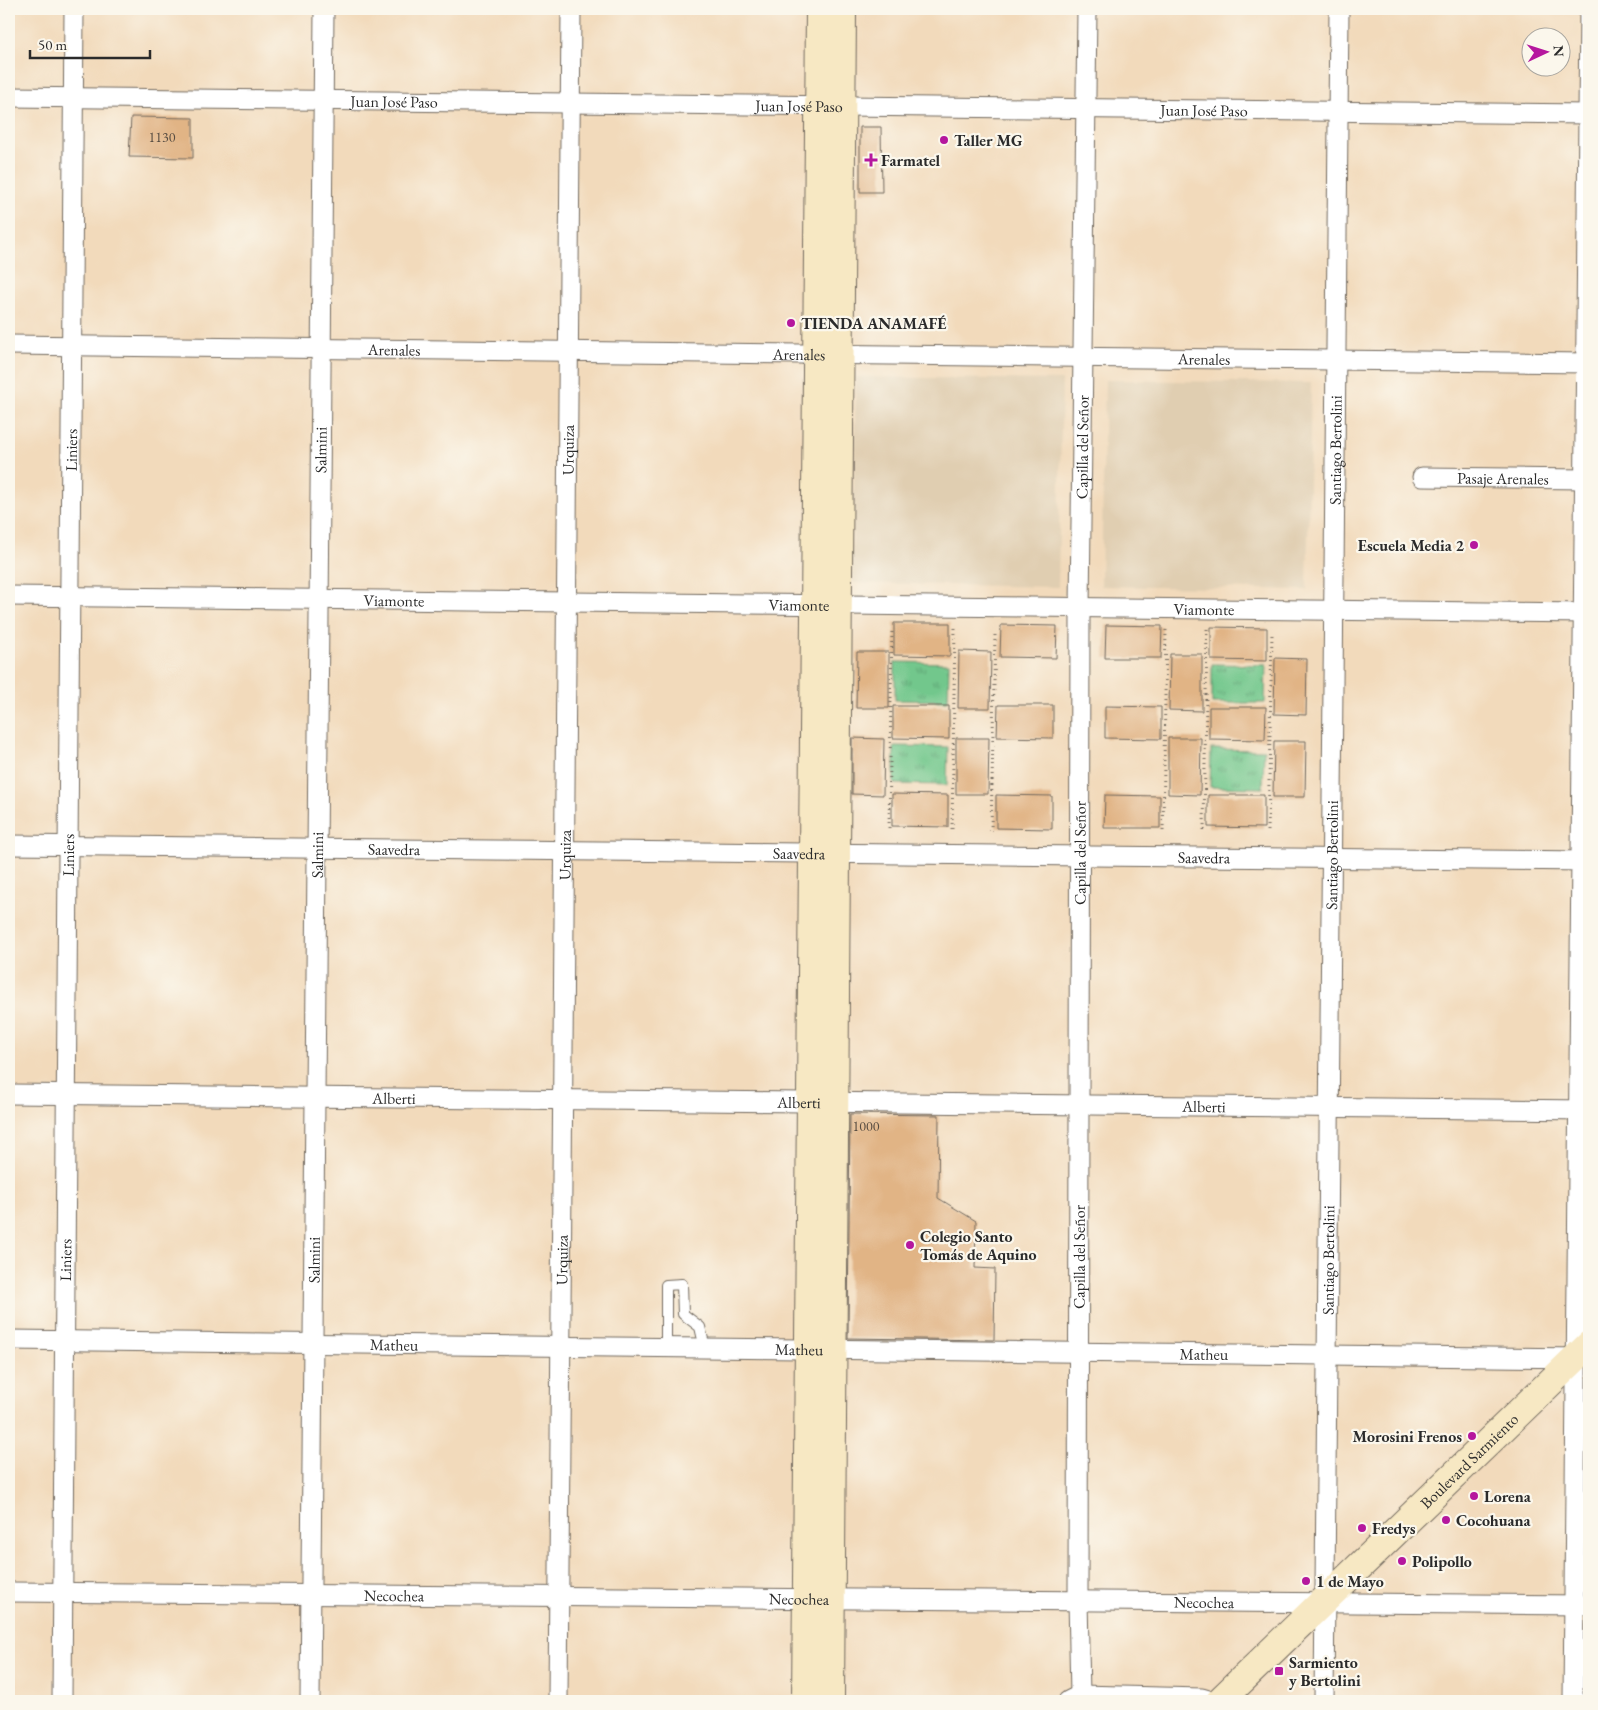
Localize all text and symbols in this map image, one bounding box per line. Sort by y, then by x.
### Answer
scale bar [30,28,150,60]
north arrow [1520,28,1570,78]
text: 50 m [38,35,67,54]
text: N [1550,45,1568,58]
street label: Juan José Paso [348,90,438,112]
street label: Juan José Paso [753,95,843,116]
street label: Juan José Paso [1158,99,1248,121]
house number: 1130 [149,128,176,146]
place label: Taller MG [954,130,1023,151]
marker: Taller MG [938,134,950,146]
place label: Farmatel [881,150,941,171]
marker: Farmatel [865,154,877,166]
place label: TIENDA ANAMAFÉ [801,313,947,334]
marker: TIENDA ANAMAFÉ [785,317,797,329]
street label: Arenales [366,339,420,360]
street label: Arenales [771,343,825,365]
street label: Arenales [1176,348,1230,369]
street label: Capilla del Señor [1071,394,1093,499]
street label: Santiago Bertolini [1324,395,1346,505]
street label: Urquiza [557,424,578,475]
street label: Salmini [310,427,331,473]
street label: Liniers [60,429,82,471]
street label: Pasaje Arenales [1457,467,1549,489]
place label: Escuela Media 2 [1358,535,1465,556]
marker: Escuela Media 2 [1468,539,1480,551]
street label: Viamonte [363,589,425,611]
street label: Viamonte [768,594,829,615]
street label: Viamonte [1173,598,1234,620]
street label: Capilla del Señor [1069,800,1090,905]
street label: Santiago Bertolini [1321,800,1342,910]
street label: Urquiza [554,829,575,880]
street label: Salmini [306,832,328,878]
street label: Liniers [57,834,79,876]
street label: Saavedra [368,838,421,860]
street label: Saavedra [773,842,826,864]
street label: Saavedra [1178,846,1231,868]
street label: Alberti [371,1087,416,1109]
street label: Alberti [776,1091,821,1113]
street label: Alberti [1181,1095,1226,1117]
house number: 1000 [853,1117,880,1135]
street label: Capilla del Señor [1068,1204,1089,1309]
street label: Santiago Bertolini [1317,1205,1339,1315]
place label: Colegio Santo Tomás de Aquino [920,1226,1037,1265]
street label: Urquiza [551,1234,572,1285]
street label: Salmini [303,1237,324,1283]
street label: Liniers [54,1239,76,1281]
marker: Colegio Santo Tomás de Aquino [904,1239,916,1251]
street label: Matheu [370,1334,419,1355]
street label: Matheu [775,1338,824,1360]
street label: Matheu [1180,1343,1229,1364]
street label: Boulevard Sarmiento [1415,1408,1523,1513]
place label: Morosini Frenos [1353,1426,1462,1447]
marker: Morosini Frenos [1466,1430,1478,1442]
place label: Lorena [1484,1486,1532,1507]
marker: Lorena [1468,1490,1480,1502]
place label: Cocohuana [1456,1510,1532,1531]
marker: Cocohuana [1440,1514,1452,1526]
place label: Fredys [1372,1518,1416,1539]
marker: Fredys [1356,1522,1368,1534]
place label: Polipollo [1412,1551,1472,1572]
marker: Polipollo [1396,1555,1408,1567]
place label: 1 de Mayo [1316,1571,1384,1592]
marker: 1 de Mayo [1300,1575,1312,1587]
street label: Necochea [364,1584,425,1606]
street label: Necochea [769,1588,830,1609]
street label: Necochea [1174,1591,1235,1613]
place label: Sarmiento y Bertolini [1289,1652,1361,1691]
marker: Sarmiento y Bertolini [1273,1665,1285,1677]

